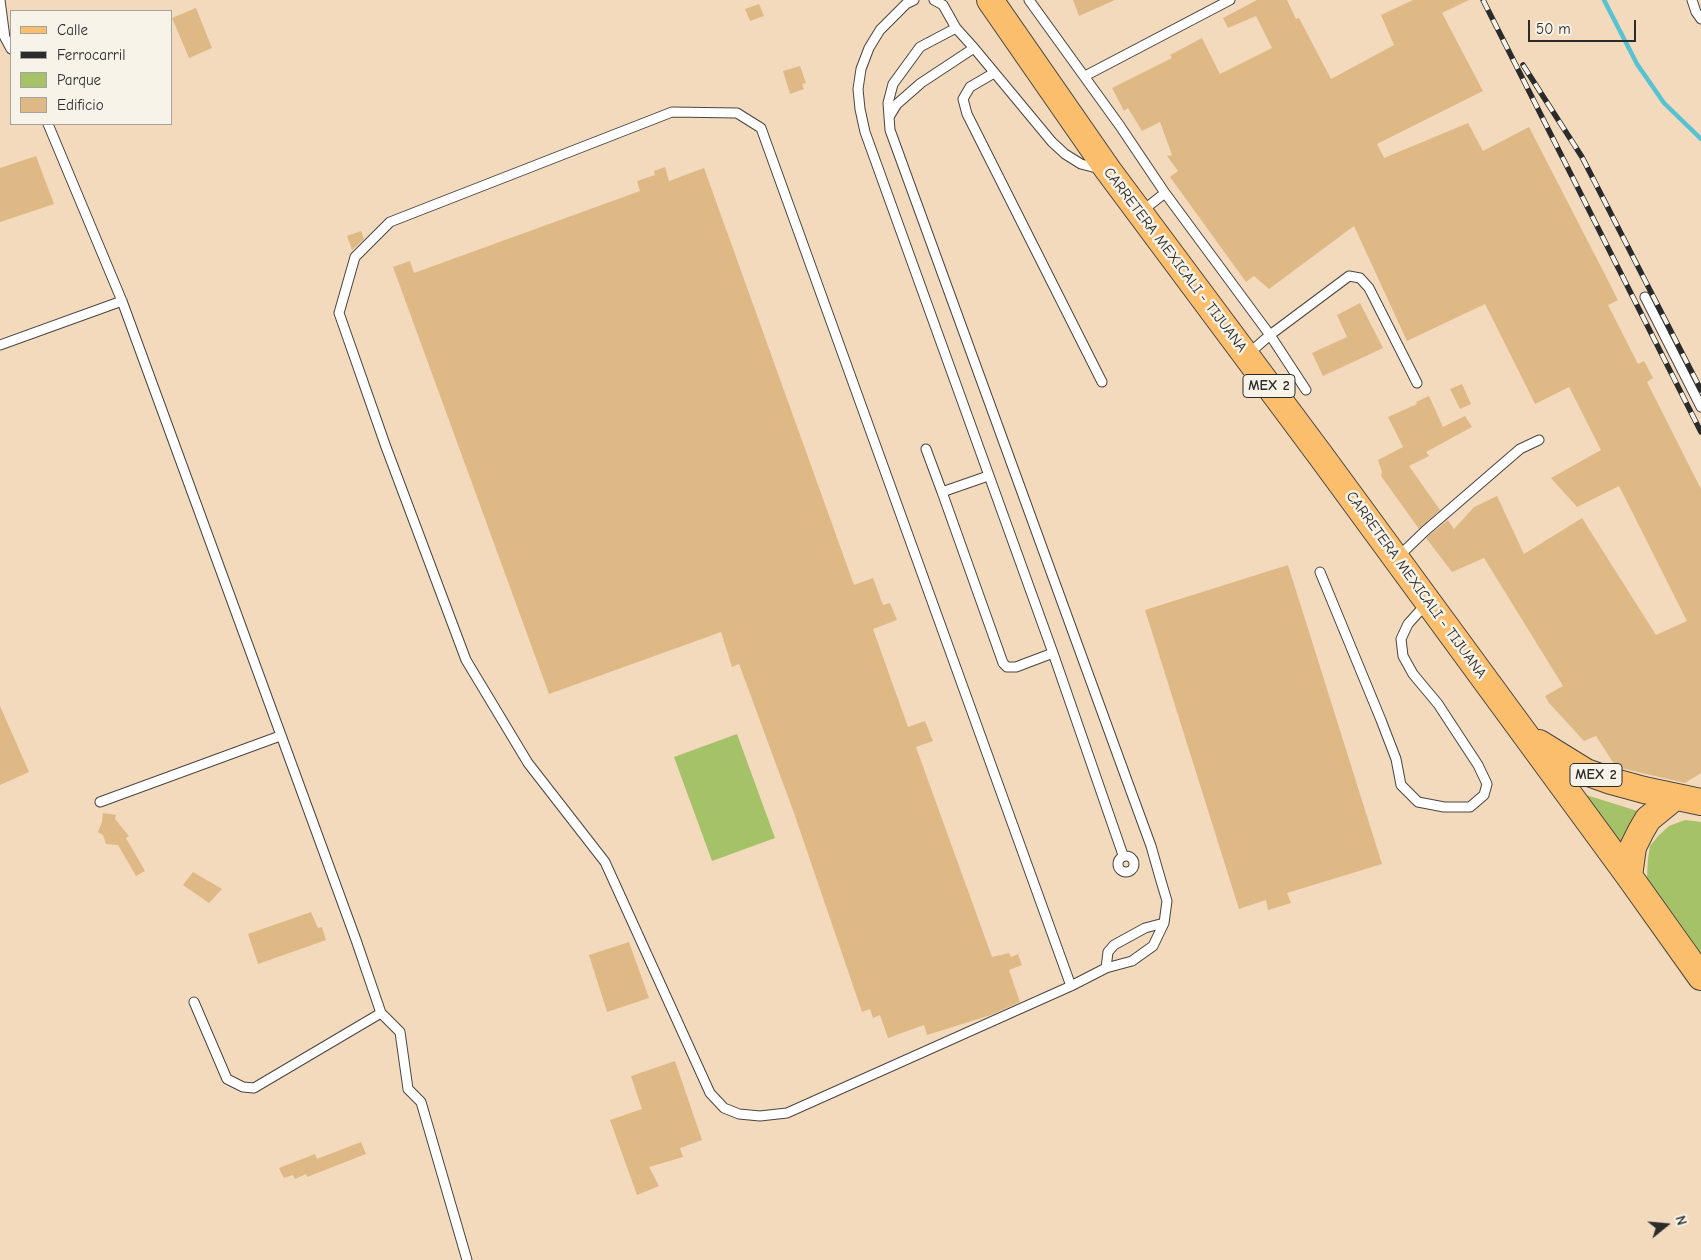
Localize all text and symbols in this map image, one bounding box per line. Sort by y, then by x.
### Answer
legend [10,10,172,125]
scale bar [1531,10,1638,42]
text: 50 m [1536,20,1571,38]
text: Calle [57,21,88,39]
text: Ferrocarril [57,46,125,64]
text: Parque [57,71,101,89]
text: Edificio [57,96,104,114]
street label: CARRETERA MEXICALI - TIJUANA [1099,164,1251,356]
road number: MEX 2 [1243,374,1295,398]
street label: CARRETERA MEXICALI - TIJUANA [1342,488,1490,682]
road number: MEX 2 [1570,764,1622,786]
north arrow [1641,1200,1691,1250]
text: N [1671,1214,1690,1227]

